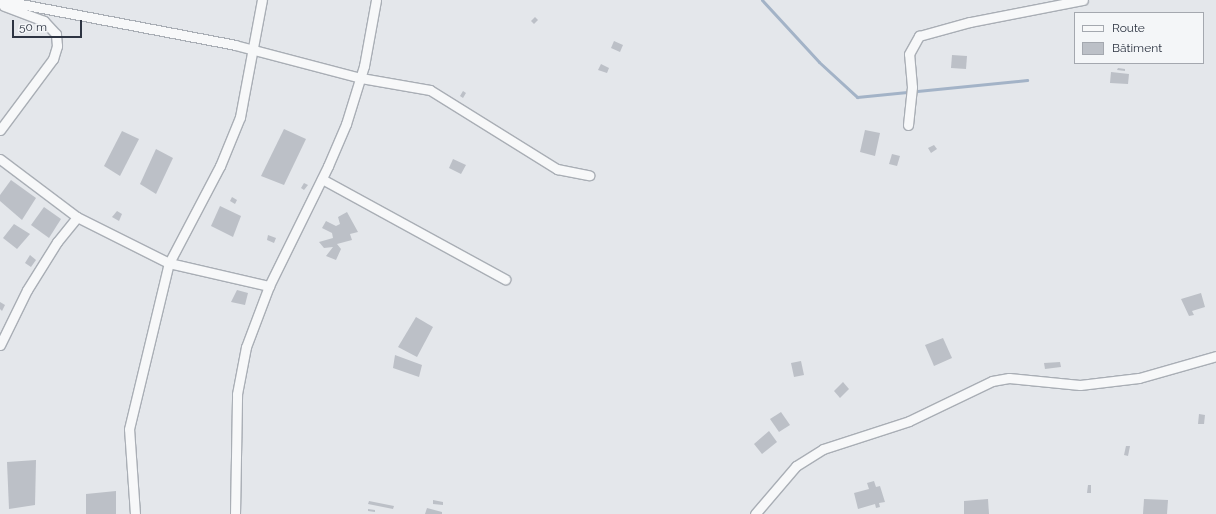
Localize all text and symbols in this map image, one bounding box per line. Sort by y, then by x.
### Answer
scale bar [14,12,84,38]
legend [1074,12,1204,64]
text: 50 m [19,20,47,34]
text: Route [1112,21,1145,35]
text: Bâtiment [1112,41,1162,55]

